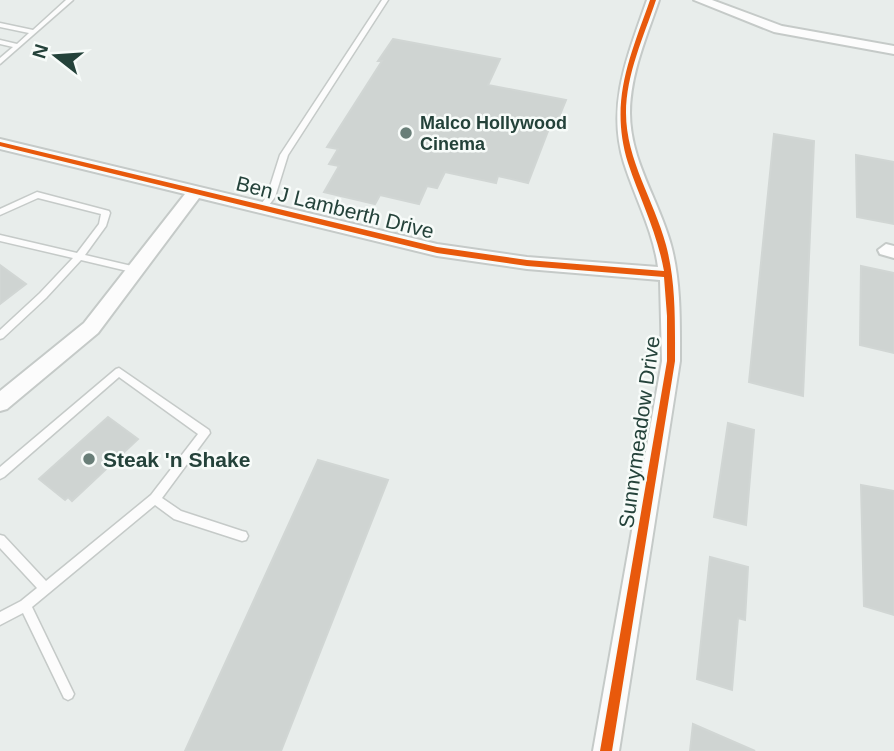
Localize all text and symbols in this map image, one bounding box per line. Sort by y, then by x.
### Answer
north arrow [21,21,91,91]
text: N [28,42,52,61]
place label: Malco Hollywood Cinema [420,113,567,154]
marker: Malco Hollywood Cinema [398,125,414,141]
street label: Ben J Lamberth Drive [234,171,436,243]
street label: Sunnymeadow Drive [614,334,664,530]
place label: Steak 'n Shake [103,448,250,471]
marker: Steak 'n Shake [81,451,97,467]

